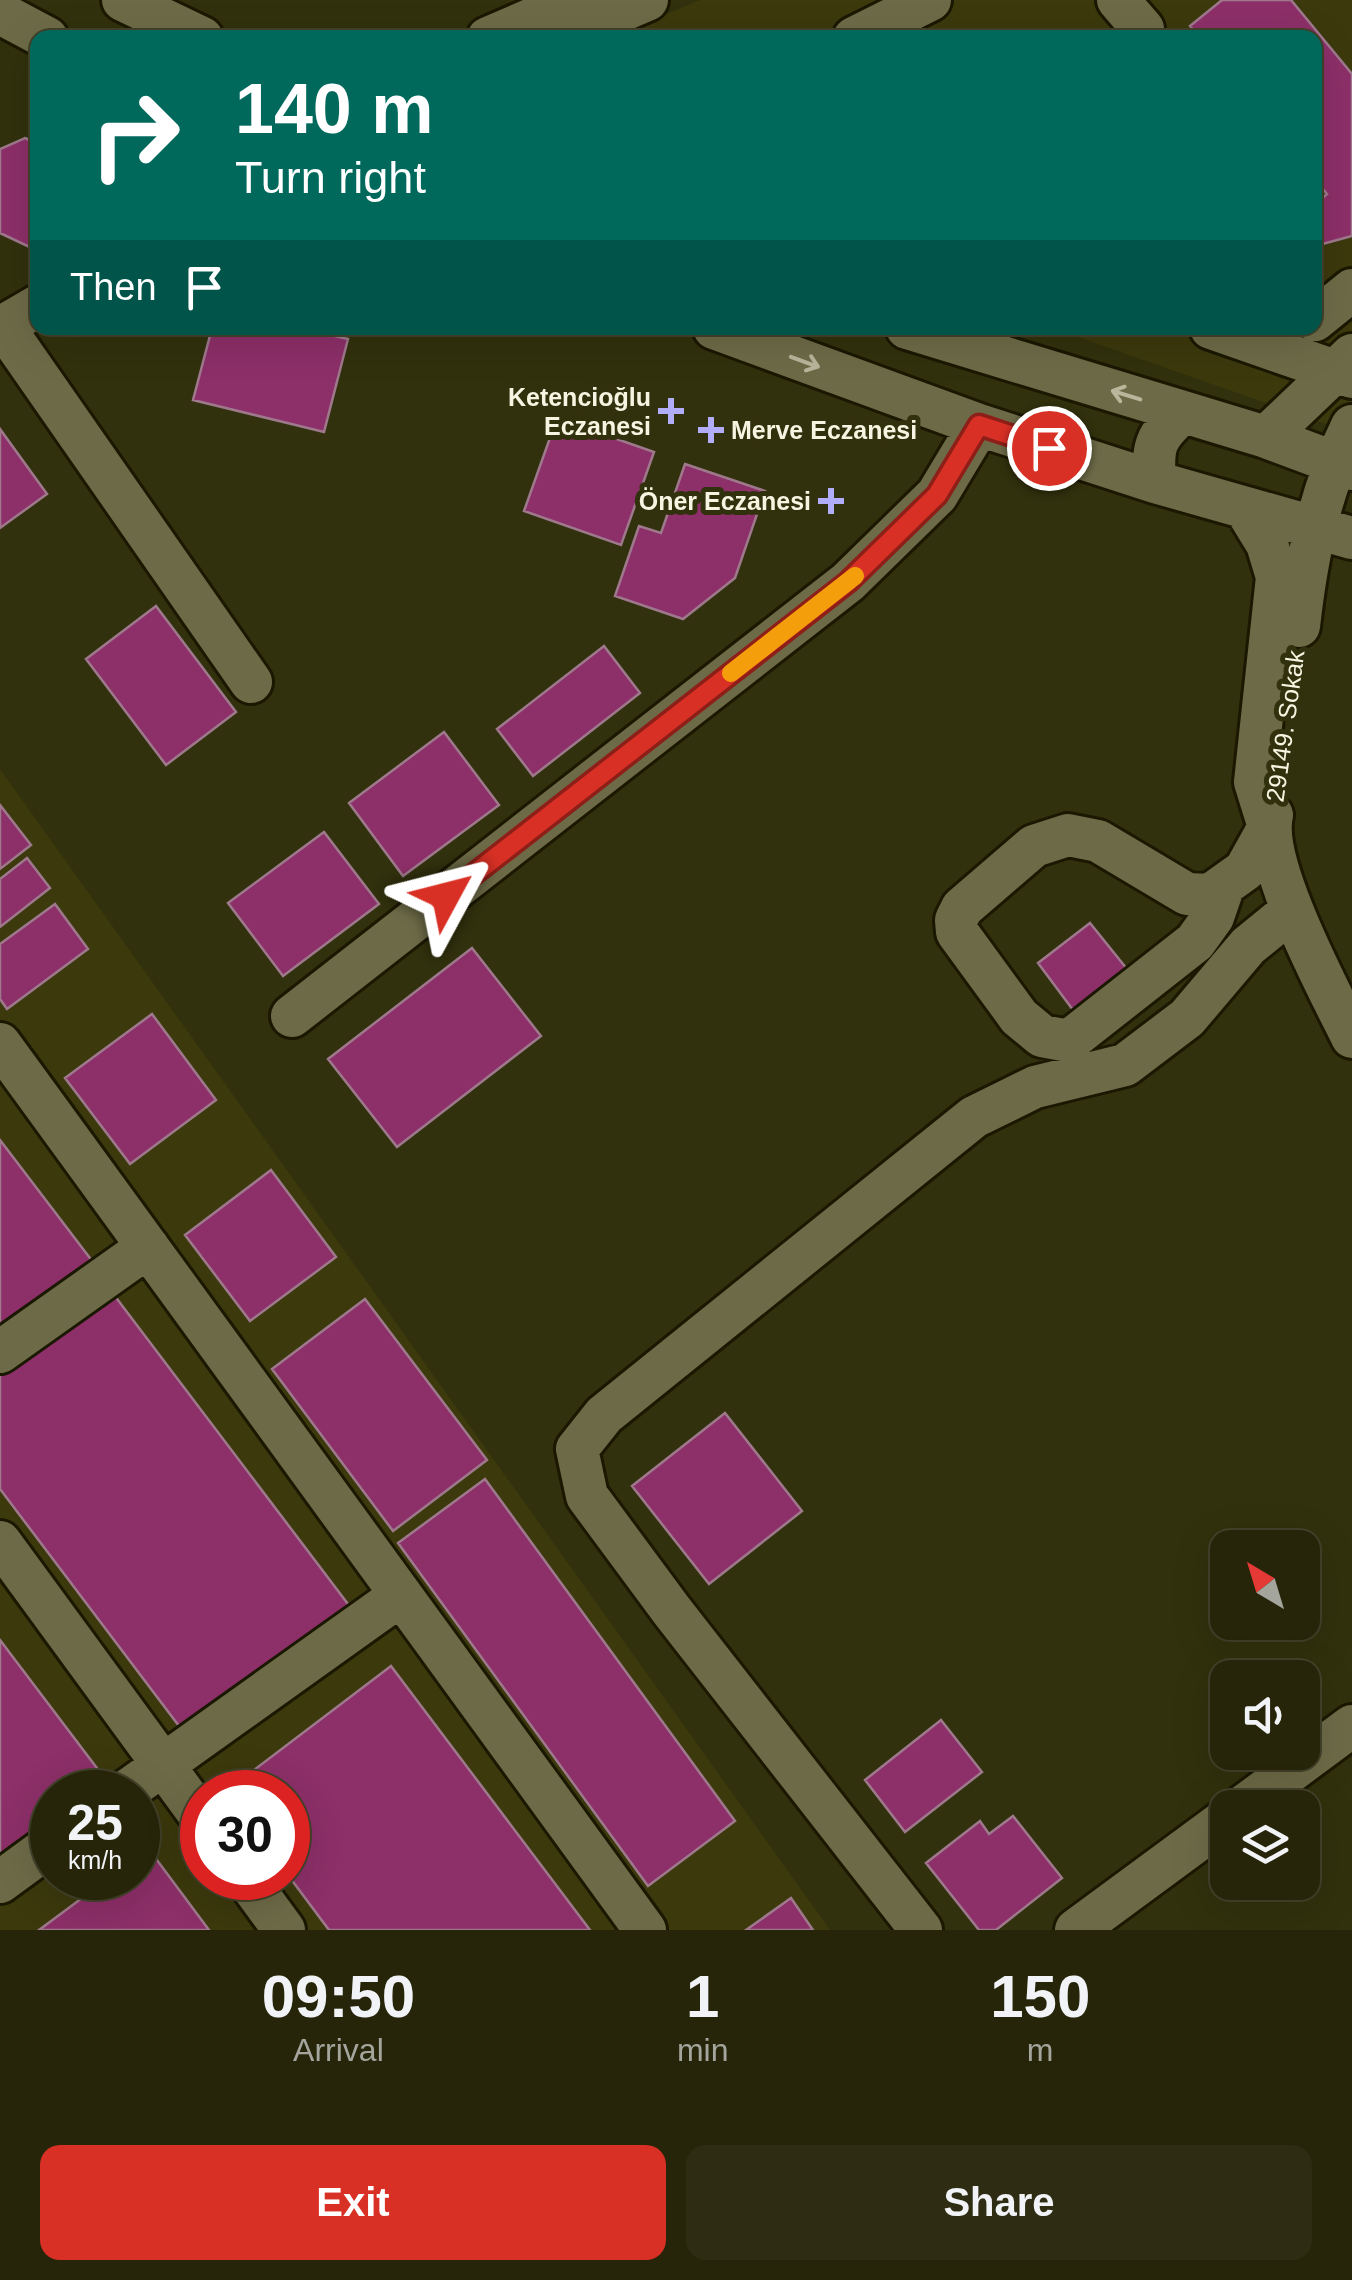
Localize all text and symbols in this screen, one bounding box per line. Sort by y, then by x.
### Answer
icon: right [70,70,200,200]
text: 140 m [235,70,433,148]
text: Turn right [235,152,426,203]
icon: arrive [177,260,232,315]
text: Then [70,266,157,308]
one-way arrow [789,354,820,372]
place label: Ketencioğlu Eczanesi [508,383,651,440]
one-way arrow [1111,385,1143,403]
marker: Ketencioğlu Eczanesi [660,400,682,422]
pin [1007,406,1092,491]
place label: Merve Eczanesi [731,416,917,444]
marker: Merve Eczanesi [700,419,722,441]
icon: arrive [1022,421,1077,476]
place label: Öner Eczanesi [639,487,811,515]
marker: Öner Eczanesi [820,490,842,512]
street label: 29149. Sokak [1260,648,1310,804]
position arrow [394,844,498,948]
north arrow [1210,1530,1320,1640]
map controls [1210,1530,1320,1900]
button: sound [1210,1660,1320,1770]
speed limit sign: 30 [180,1770,310,1900]
button: layers [1210,1790,1320,1900]
text: 25 [67,1795,123,1851]
text: km/h [68,1846,122,1874]
text: 09:50 [262,1963,415,2030]
text: 1 [686,1963,719,2030]
text: 150 [990,1963,1090,2030]
text: Arrival [293,2032,384,2068]
text: min [677,2032,728,2068]
text: m [1027,2032,1054,2068]
button: Exit [40,2145,666,2260]
button: Share [686,2145,1312,2260]

